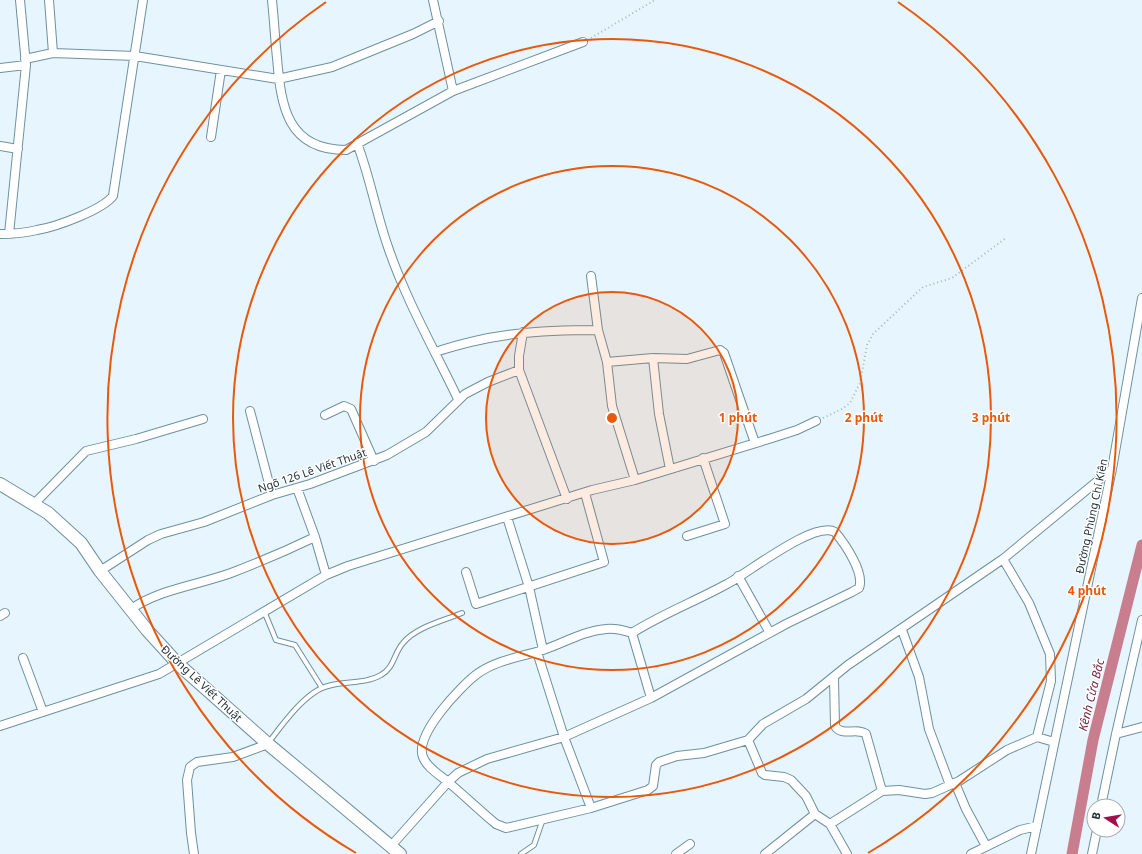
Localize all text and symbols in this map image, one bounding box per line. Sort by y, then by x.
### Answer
text: 1 phút [719,409,757,426]
text: 2 phút [845,409,883,426]
text: 3 phút [972,409,1010,426]
centre of rings [605,411,619,425]
street label: Ngõ 126 Lê Viết Thuật [256,444,368,496]
street label: Đường Phùng Chí Kiên [1071,457,1111,575]
text: 4 phút [1068,582,1106,599]
street label: Đường Lê Viết Thuật [158,641,246,725]
water label: Kênh Cửa Bắc [1074,657,1108,733]
north arrow [1086,798,1126,838]
text: B [1088,811,1104,821]

